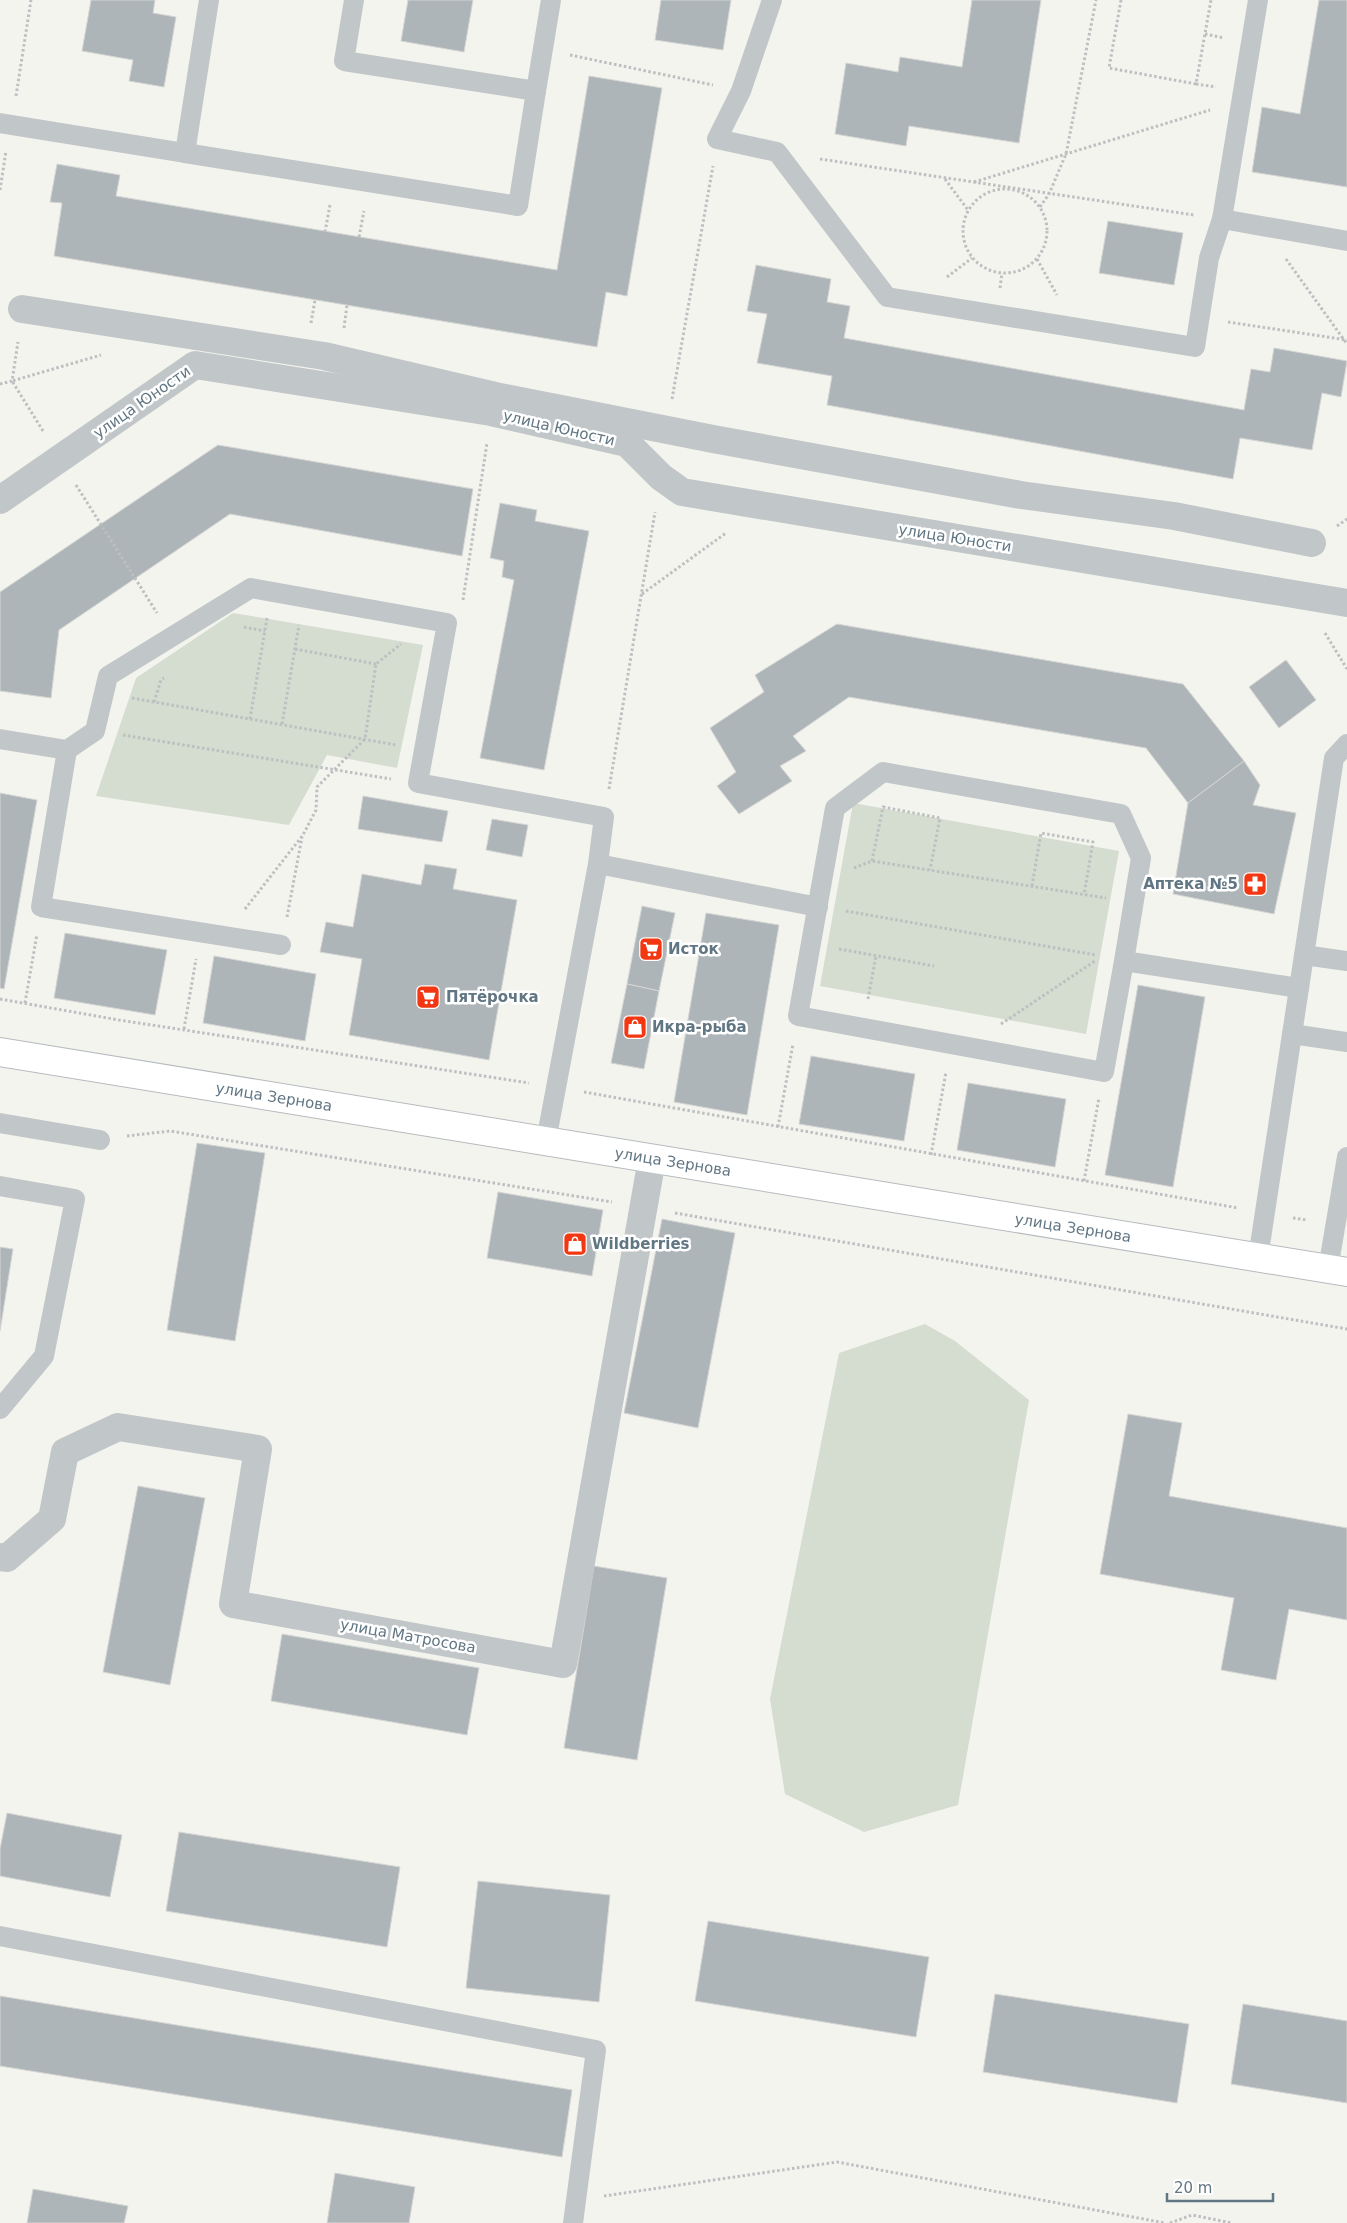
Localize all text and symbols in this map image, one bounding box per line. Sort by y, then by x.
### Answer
street label: улица Юности [90,362,194,442]
street label: улица Юности [501,406,617,450]
street label: улица Юности [897,520,1013,556]
pharmacy icon: Аптека №5 [1242,871,1268,897]
place label: Аптека №5 [1143,875,1238,893]
supermarket icon: Исток [638,936,664,962]
place label: Исток [668,940,719,958]
supermarket icon: Пятёрочка [415,984,441,1010]
place label: Пятёрочка [446,988,539,1006]
shop icon: Икра-рыба [622,1014,648,1040]
place label: Икра-рыба [652,1018,747,1036]
street label: улица Зернова [214,1079,334,1115]
street label: улица Зернова [613,1144,733,1180]
street label: улица Зернова [1013,1210,1133,1246]
shop icon: Wildberries [562,1231,588,1257]
place label: Wildberries [592,1235,690,1253]
street label: улица Матросова [339,1615,477,1657]
scale bar [1167,2170,1273,2202]
text: 20 m [1174,2179,1212,2197]

